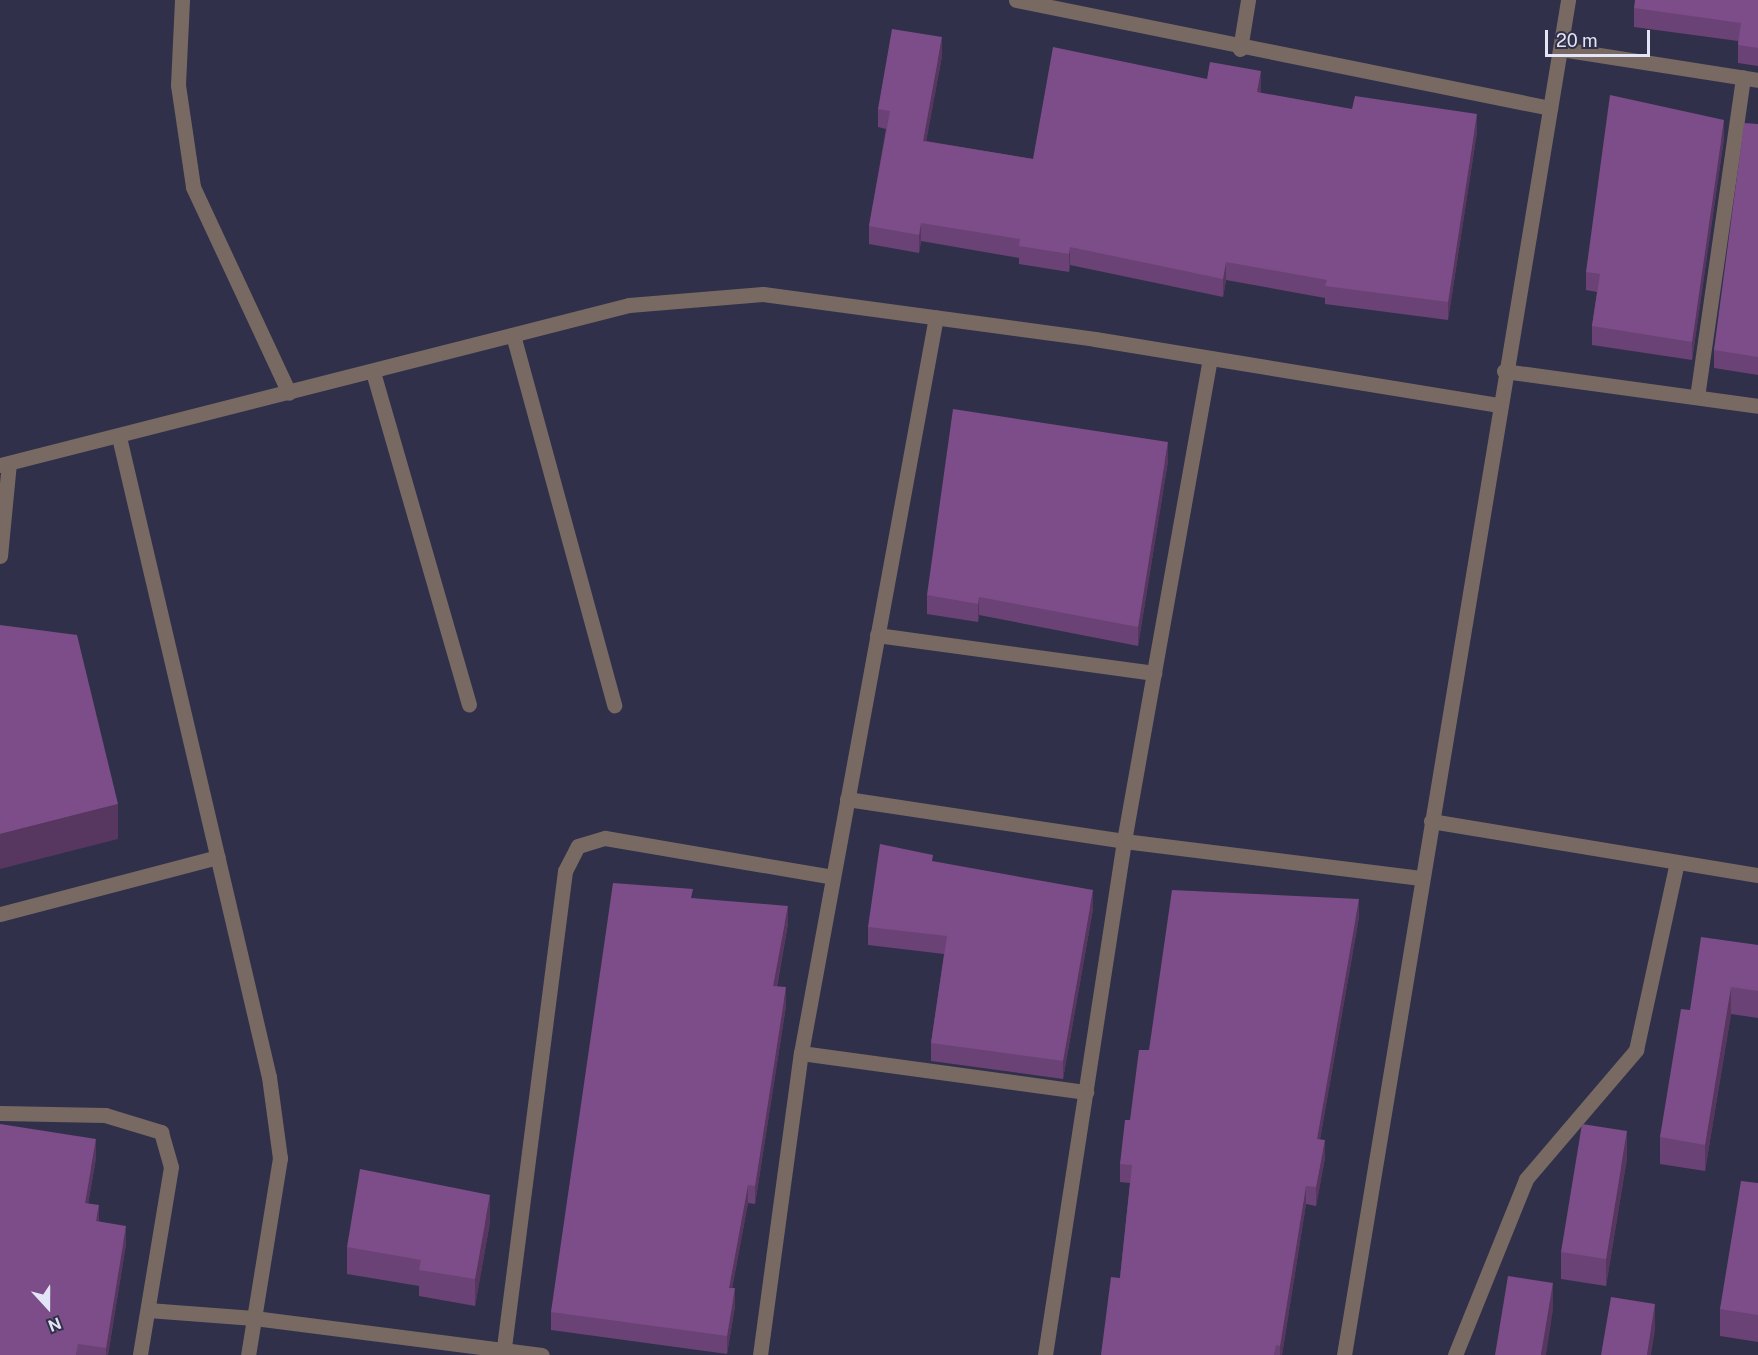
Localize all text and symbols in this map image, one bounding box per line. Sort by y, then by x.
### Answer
scale bar [1548,18,1653,56]
text: 20 m [1556,30,1598,51]
north arrow [18,1277,78,1337]
text: N [45,1313,64,1335]

